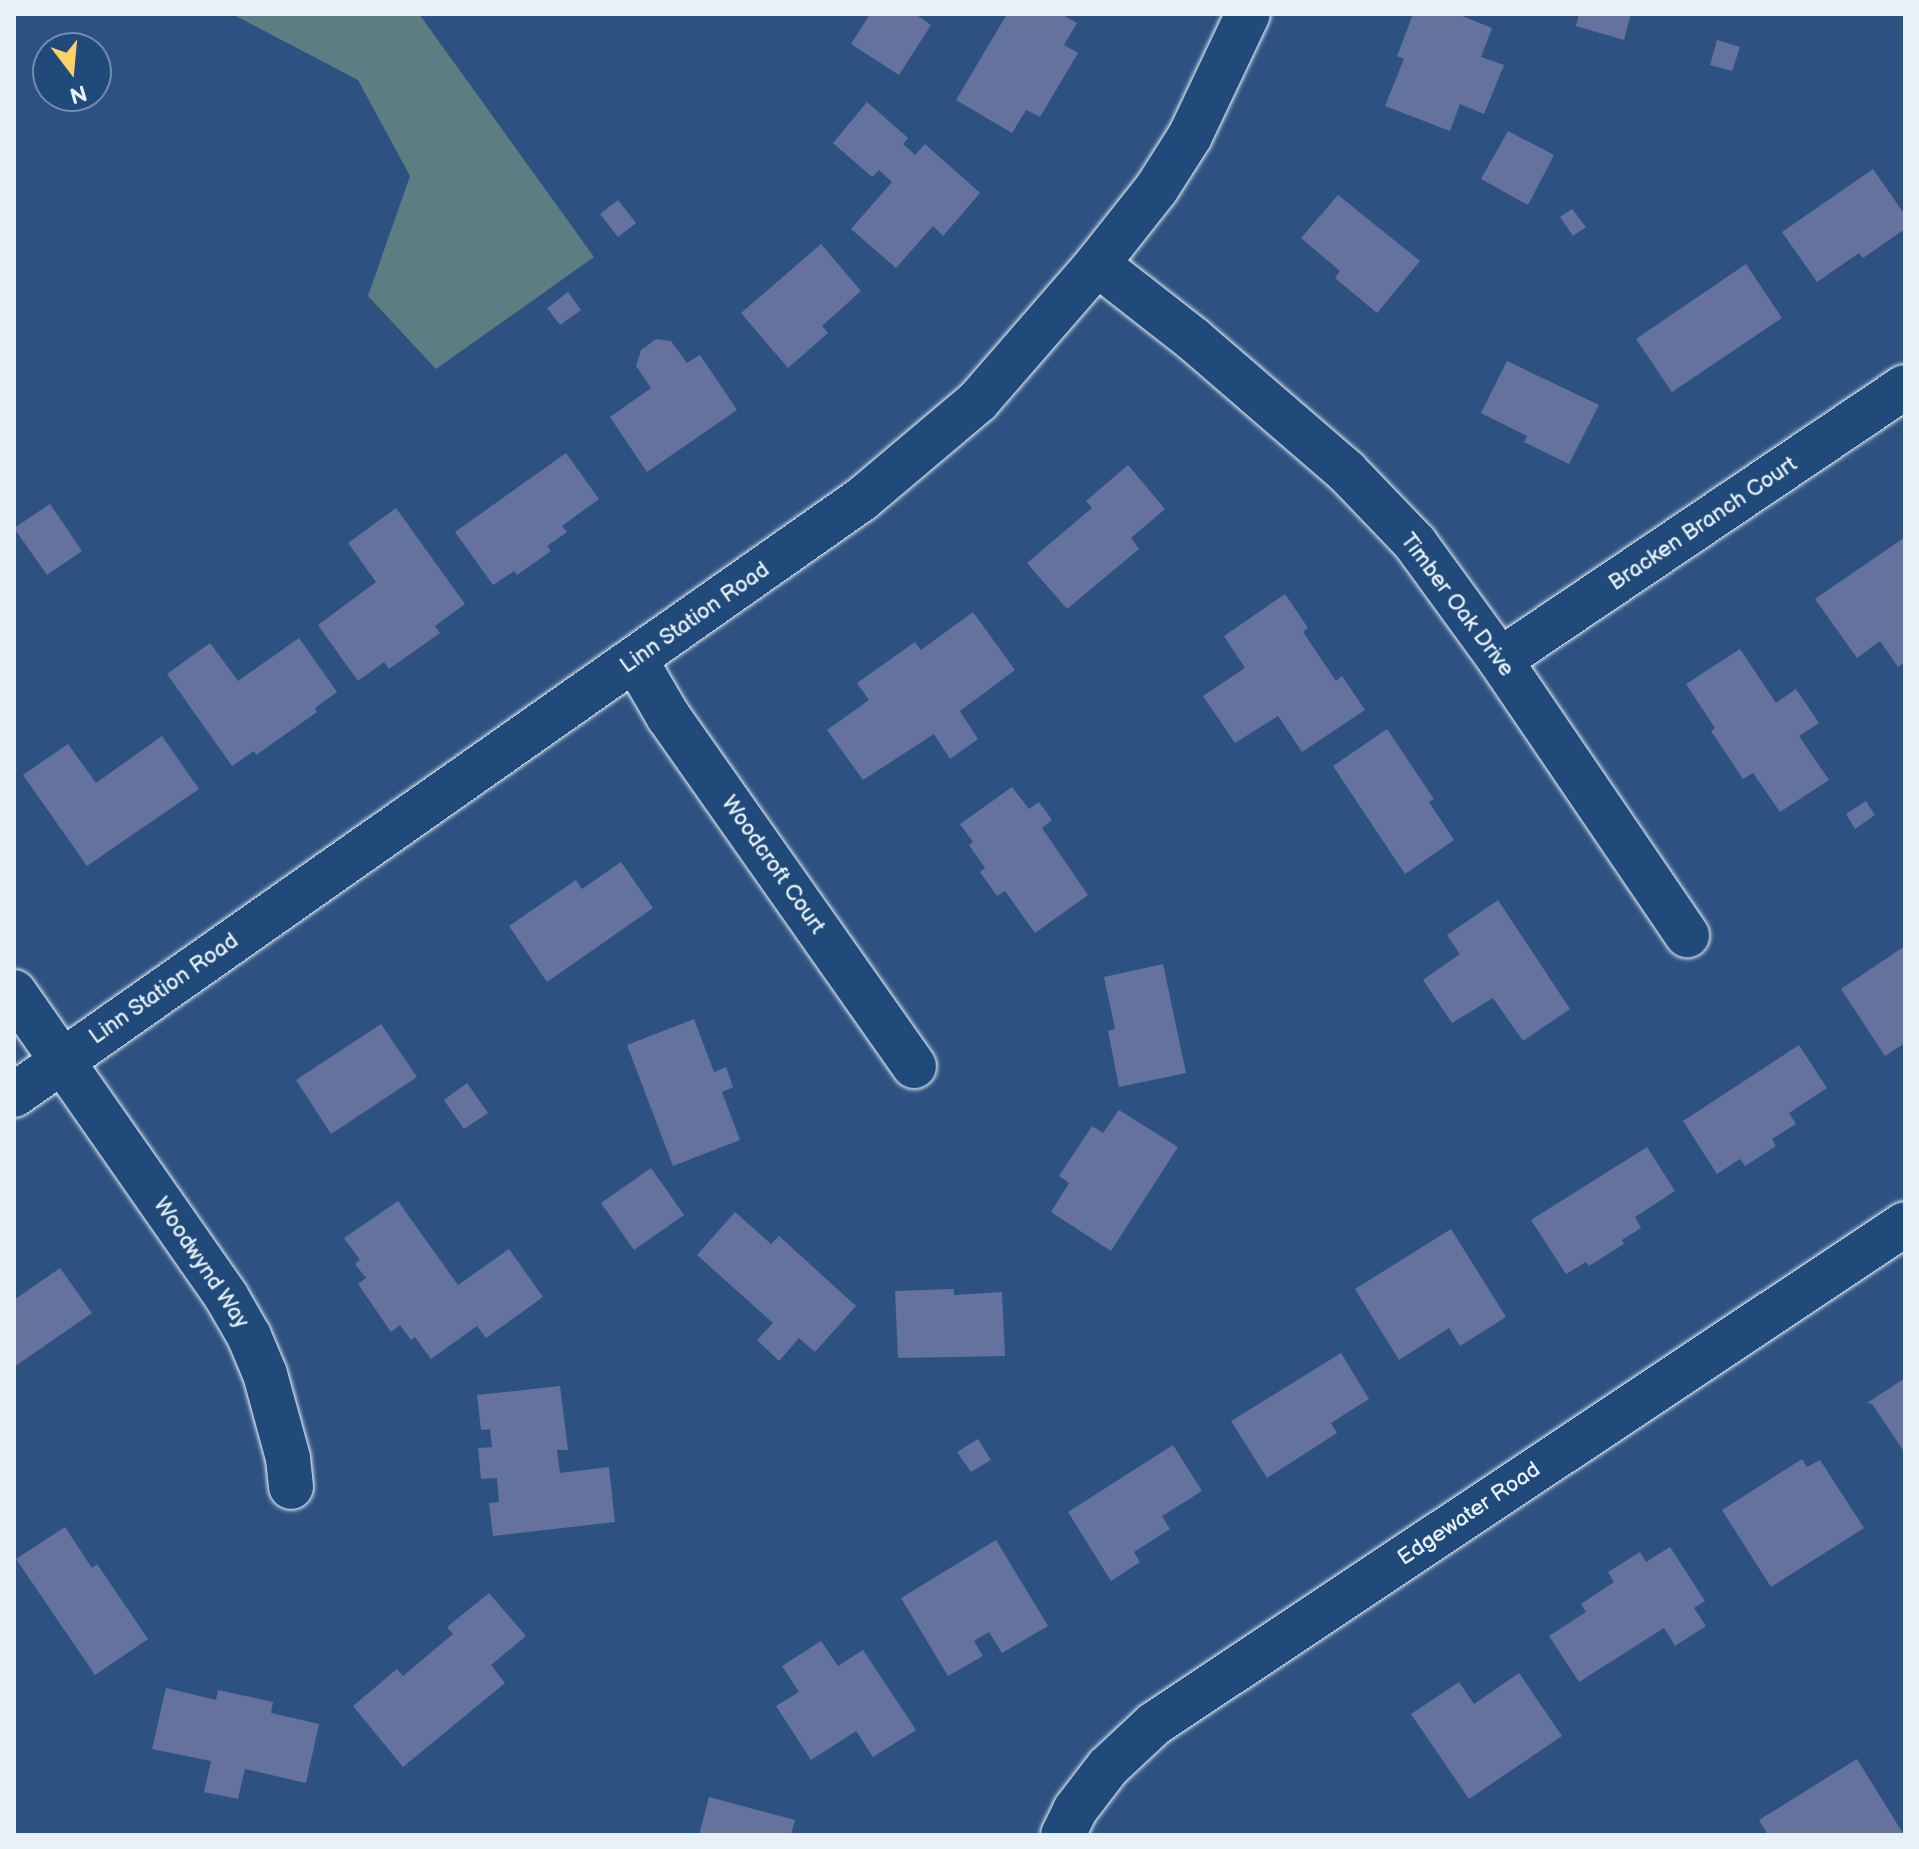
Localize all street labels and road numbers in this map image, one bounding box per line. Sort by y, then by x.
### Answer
street label: Bracken Branch Court [1604,451,1802,597]
street label: Timber Oak Drive [1395,528,1519,682]
street label: Linn Station Road [615,557,775,679]
street label: Woodcroft Court [716,791,830,939]
street label: Linn Station Road [84,928,244,1050]
street label: Woodwynd Way [147,1192,255,1334]
street label: Edgewater Road [1393,1457,1545,1571]

